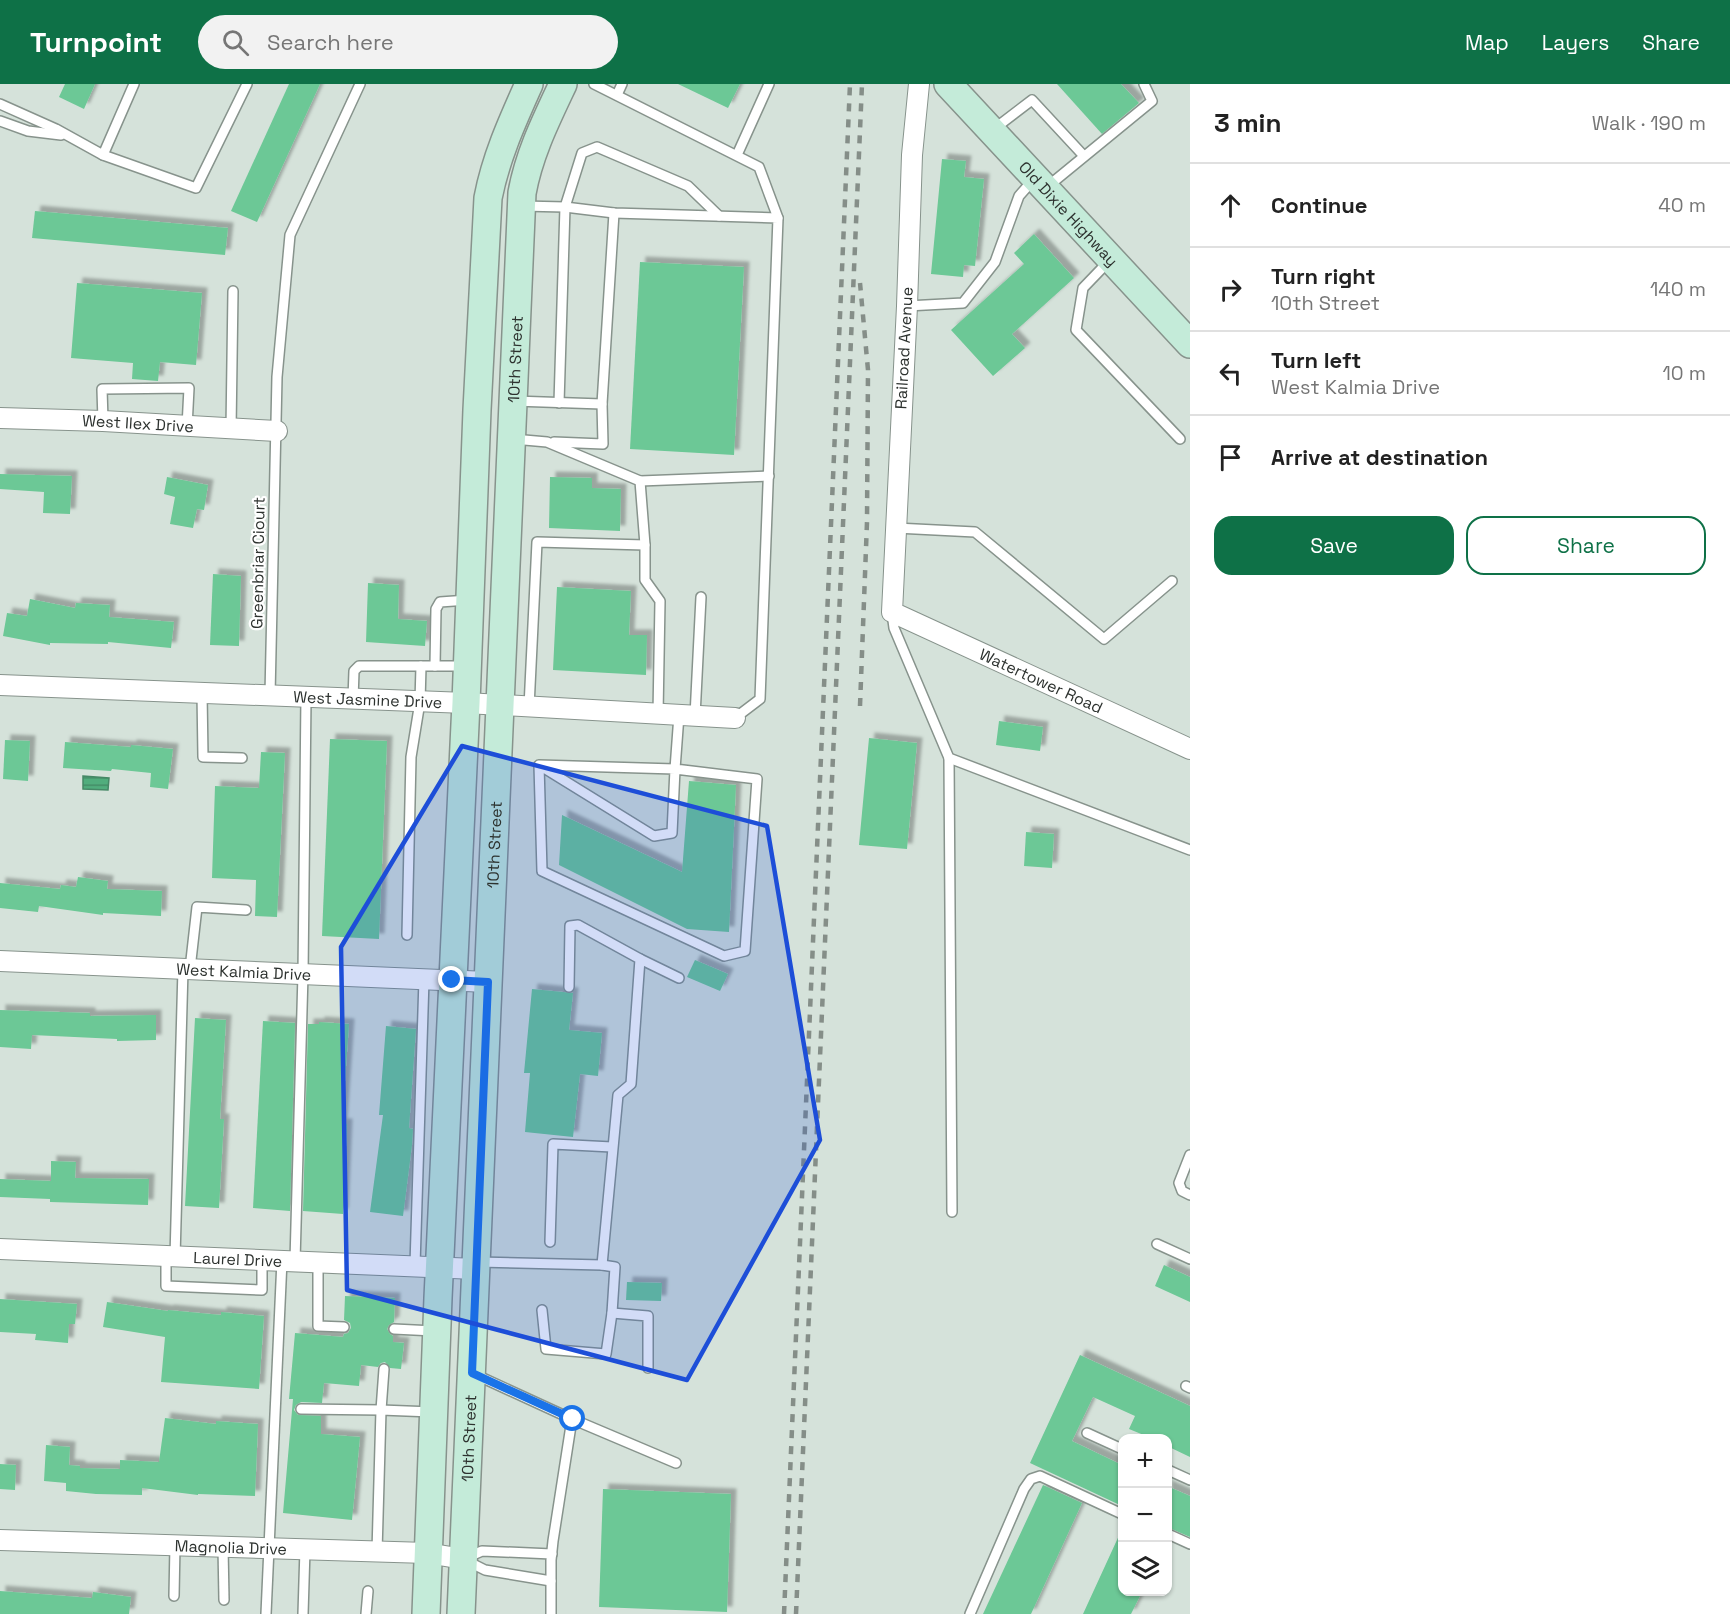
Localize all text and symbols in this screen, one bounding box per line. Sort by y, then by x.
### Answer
search box [198,15,618,69]
text: Turnpoint [30,24,162,60]
icon: search [219,26,252,59]
text: Search here [267,28,394,56]
text: Map [1465,29,1509,56]
text: Layers [1542,29,1609,56]
text: Share [1642,29,1700,56]
text: 3 min [1214,106,1282,140]
text: Walk · 190 m [1592,110,1706,136]
street label: Old Dixie Highway [1014,156,1123,271]
icon: ahead [1214,189,1247,222]
text: Continue [1271,191,1367,219]
text: 40 m [1658,192,1706,218]
text: Turn right [1271,262,1376,290]
icon: right [1214,273,1247,306]
text: 140 m [1650,276,1706,302]
street label: Railroad Avenue [890,286,918,410]
text: 10th Street [1271,290,1380,316]
street label: 10th Street [503,315,527,403]
text: Turn left [1271,346,1361,374]
icon: left [1214,357,1247,390]
text: 10 m [1662,360,1706,386]
text: West Kalmia Drive [1271,374,1440,400]
street label: West Ilex Drive [82,410,194,437]
icon: arrive [1214,441,1247,474]
text: Arrive at destination [1271,443,1488,471]
street label: Greenbriar Ciourt [246,497,270,629]
button: Save [1214,516,1454,575]
button: Share [1466,516,1706,575]
street label: Watertower Road [976,643,1106,718]
street label: West Jasmine Drive [293,686,443,713]
street label: 10th Street [482,801,506,889]
street label: West Kalmia Drive [176,958,312,985]
route end [438,966,464,992]
street label: Laurel Drive [193,1247,283,1271]
street label: 10th Street [456,1394,481,1482]
route start [559,1405,585,1431]
map controls [1118,1434,1172,1596]
button: + [1118,1434,1172,1488]
button: − [1118,1488,1172,1542]
street label: Magnolia Drive [174,1535,287,1559]
button: layers [1118,1542,1172,1596]

